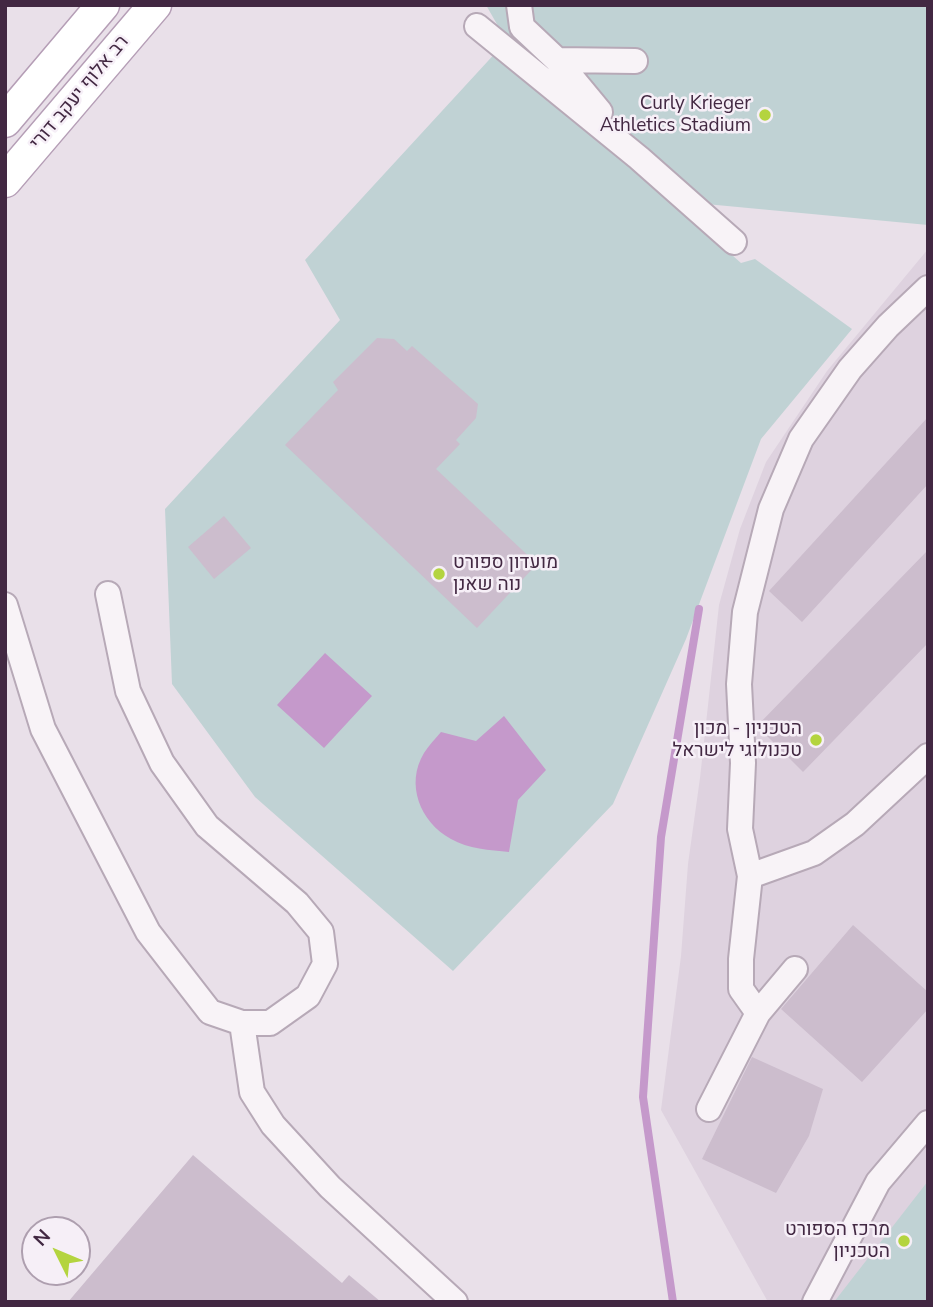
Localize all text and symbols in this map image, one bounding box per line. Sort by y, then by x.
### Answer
street label: רב אלוף יעקב דורי [26,31,134,155]
place label: Curly Krieger Athletics Stadium [600,93,751,137]
marker: Curly Krieger Athletics Stadium [757,107,773,123]
place label: מועדון ספורט נוה שאנן [453,552,558,596]
marker: מועדון ספורט נוה שאנן [431,566,447,582]
place label: הטכניון - מכון טכנולוגי לישראל [672,718,802,762]
marker: הטכניון - מכון טכנולוגי לישראל [808,732,824,748]
north arrow [21,1216,91,1286]
place label: מרכז הספורט הטכניון [785,1219,890,1263]
text: N [28,1224,56,1252]
marker: מרכז הספורט הטכניון [896,1233,912,1249]

